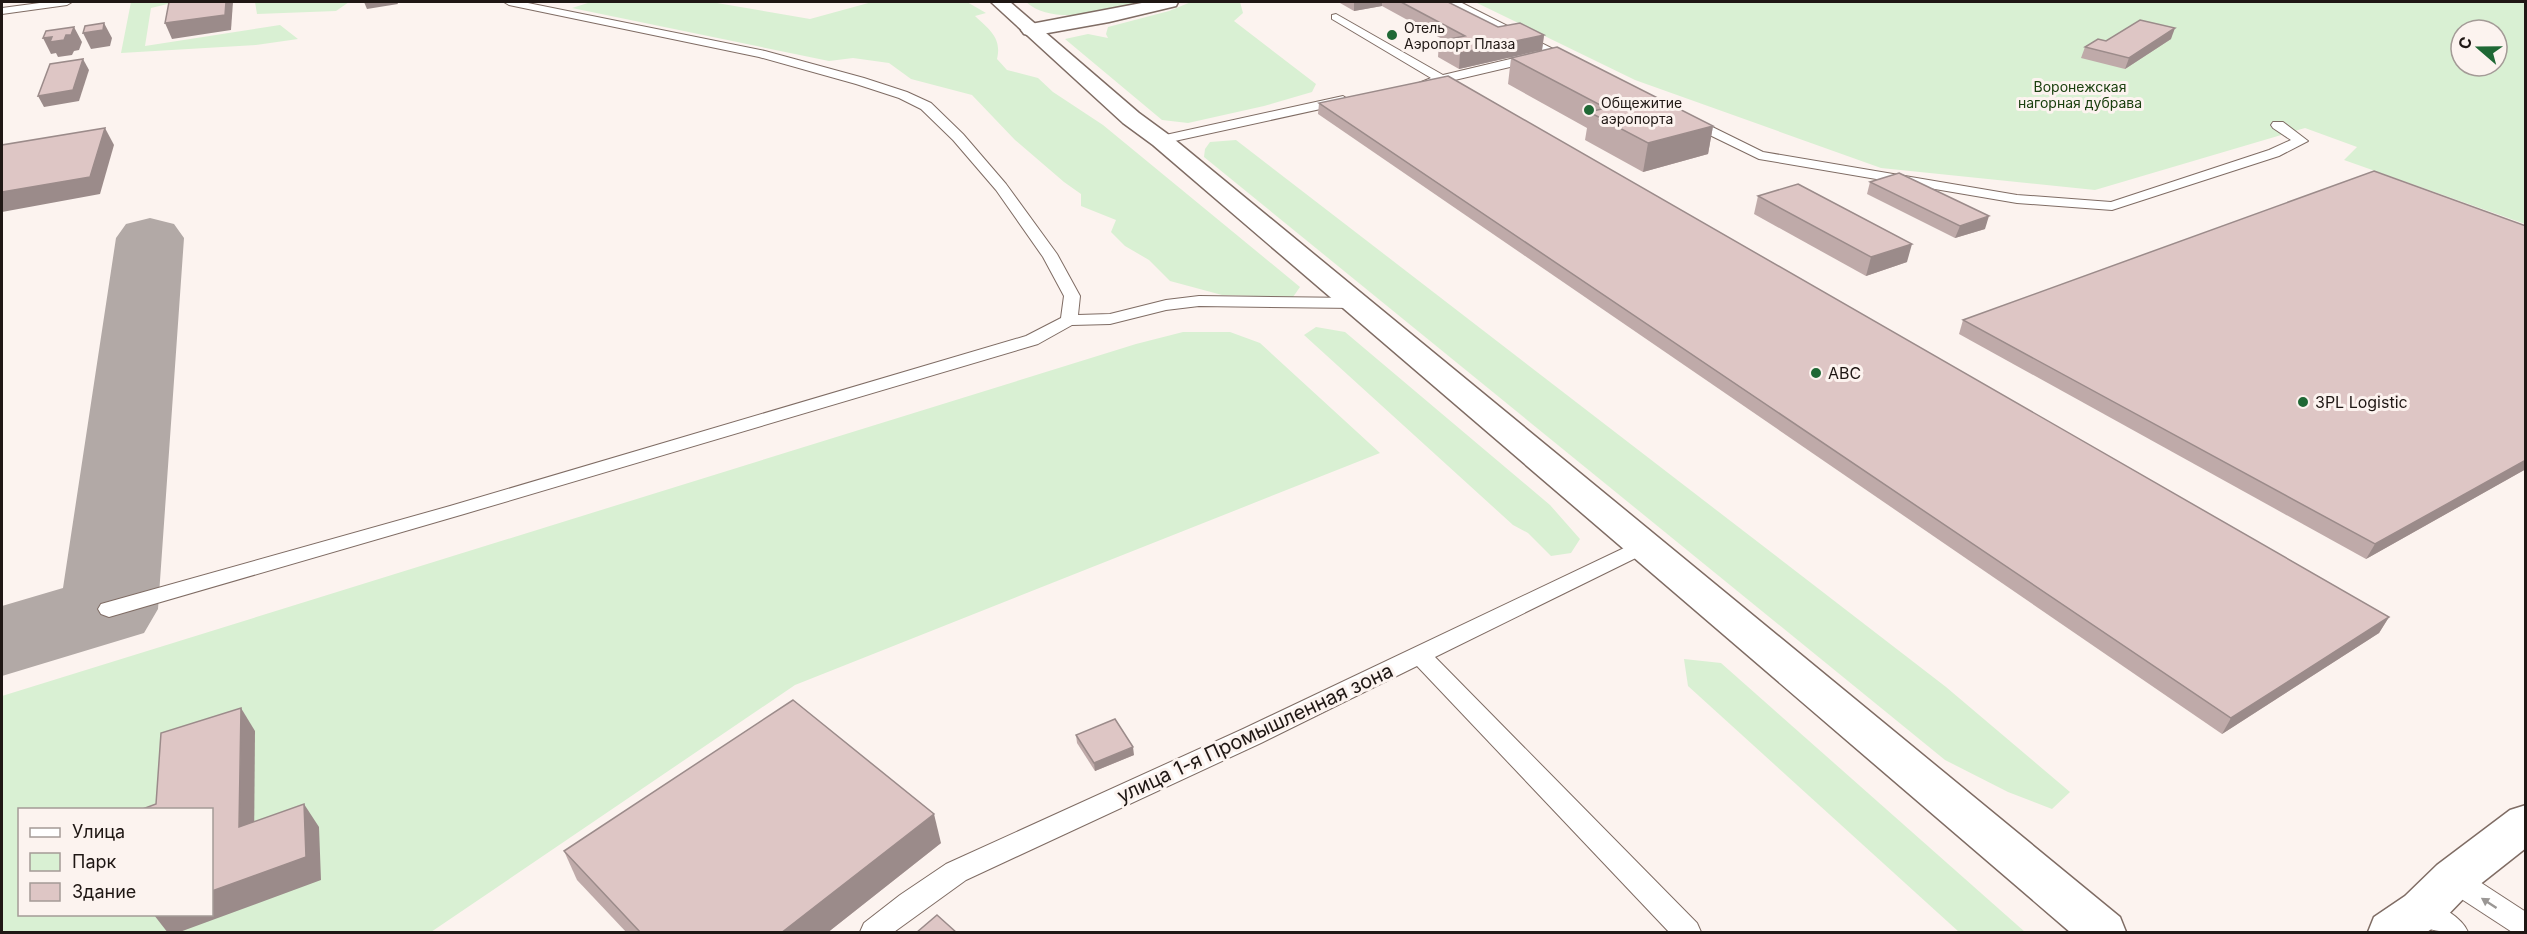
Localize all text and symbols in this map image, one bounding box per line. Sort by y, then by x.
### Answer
north arrow [2449,18,2509,78]
place label: Отель Аэропорт Плаза [1404,19,1515,52]
marker: Отель Аэропорт Плаза [1385,28,1399,42]
text: С [2453,34,2476,52]
park label: Воронежская нагорная дубрава [2018,78,2142,111]
place label: Общежитие аэропорта [1601,94,1682,127]
marker: Общежитие аэропорта [1582,103,1596,117]
place label: ABC [1828,363,1861,383]
marker: ABC [1809,366,1823,380]
place label: 3PL Logistic [2315,392,2408,412]
marker: 3PL Logistic [2296,395,2310,409]
street label: улица 1-я Промышленная зона [1113,658,1397,808]
legend [18,808,213,916]
text: Улица [72,821,125,842]
text: Парк [72,851,117,872]
text: Здание [72,881,136,902]
one-way arrow [2481,898,2498,909]

